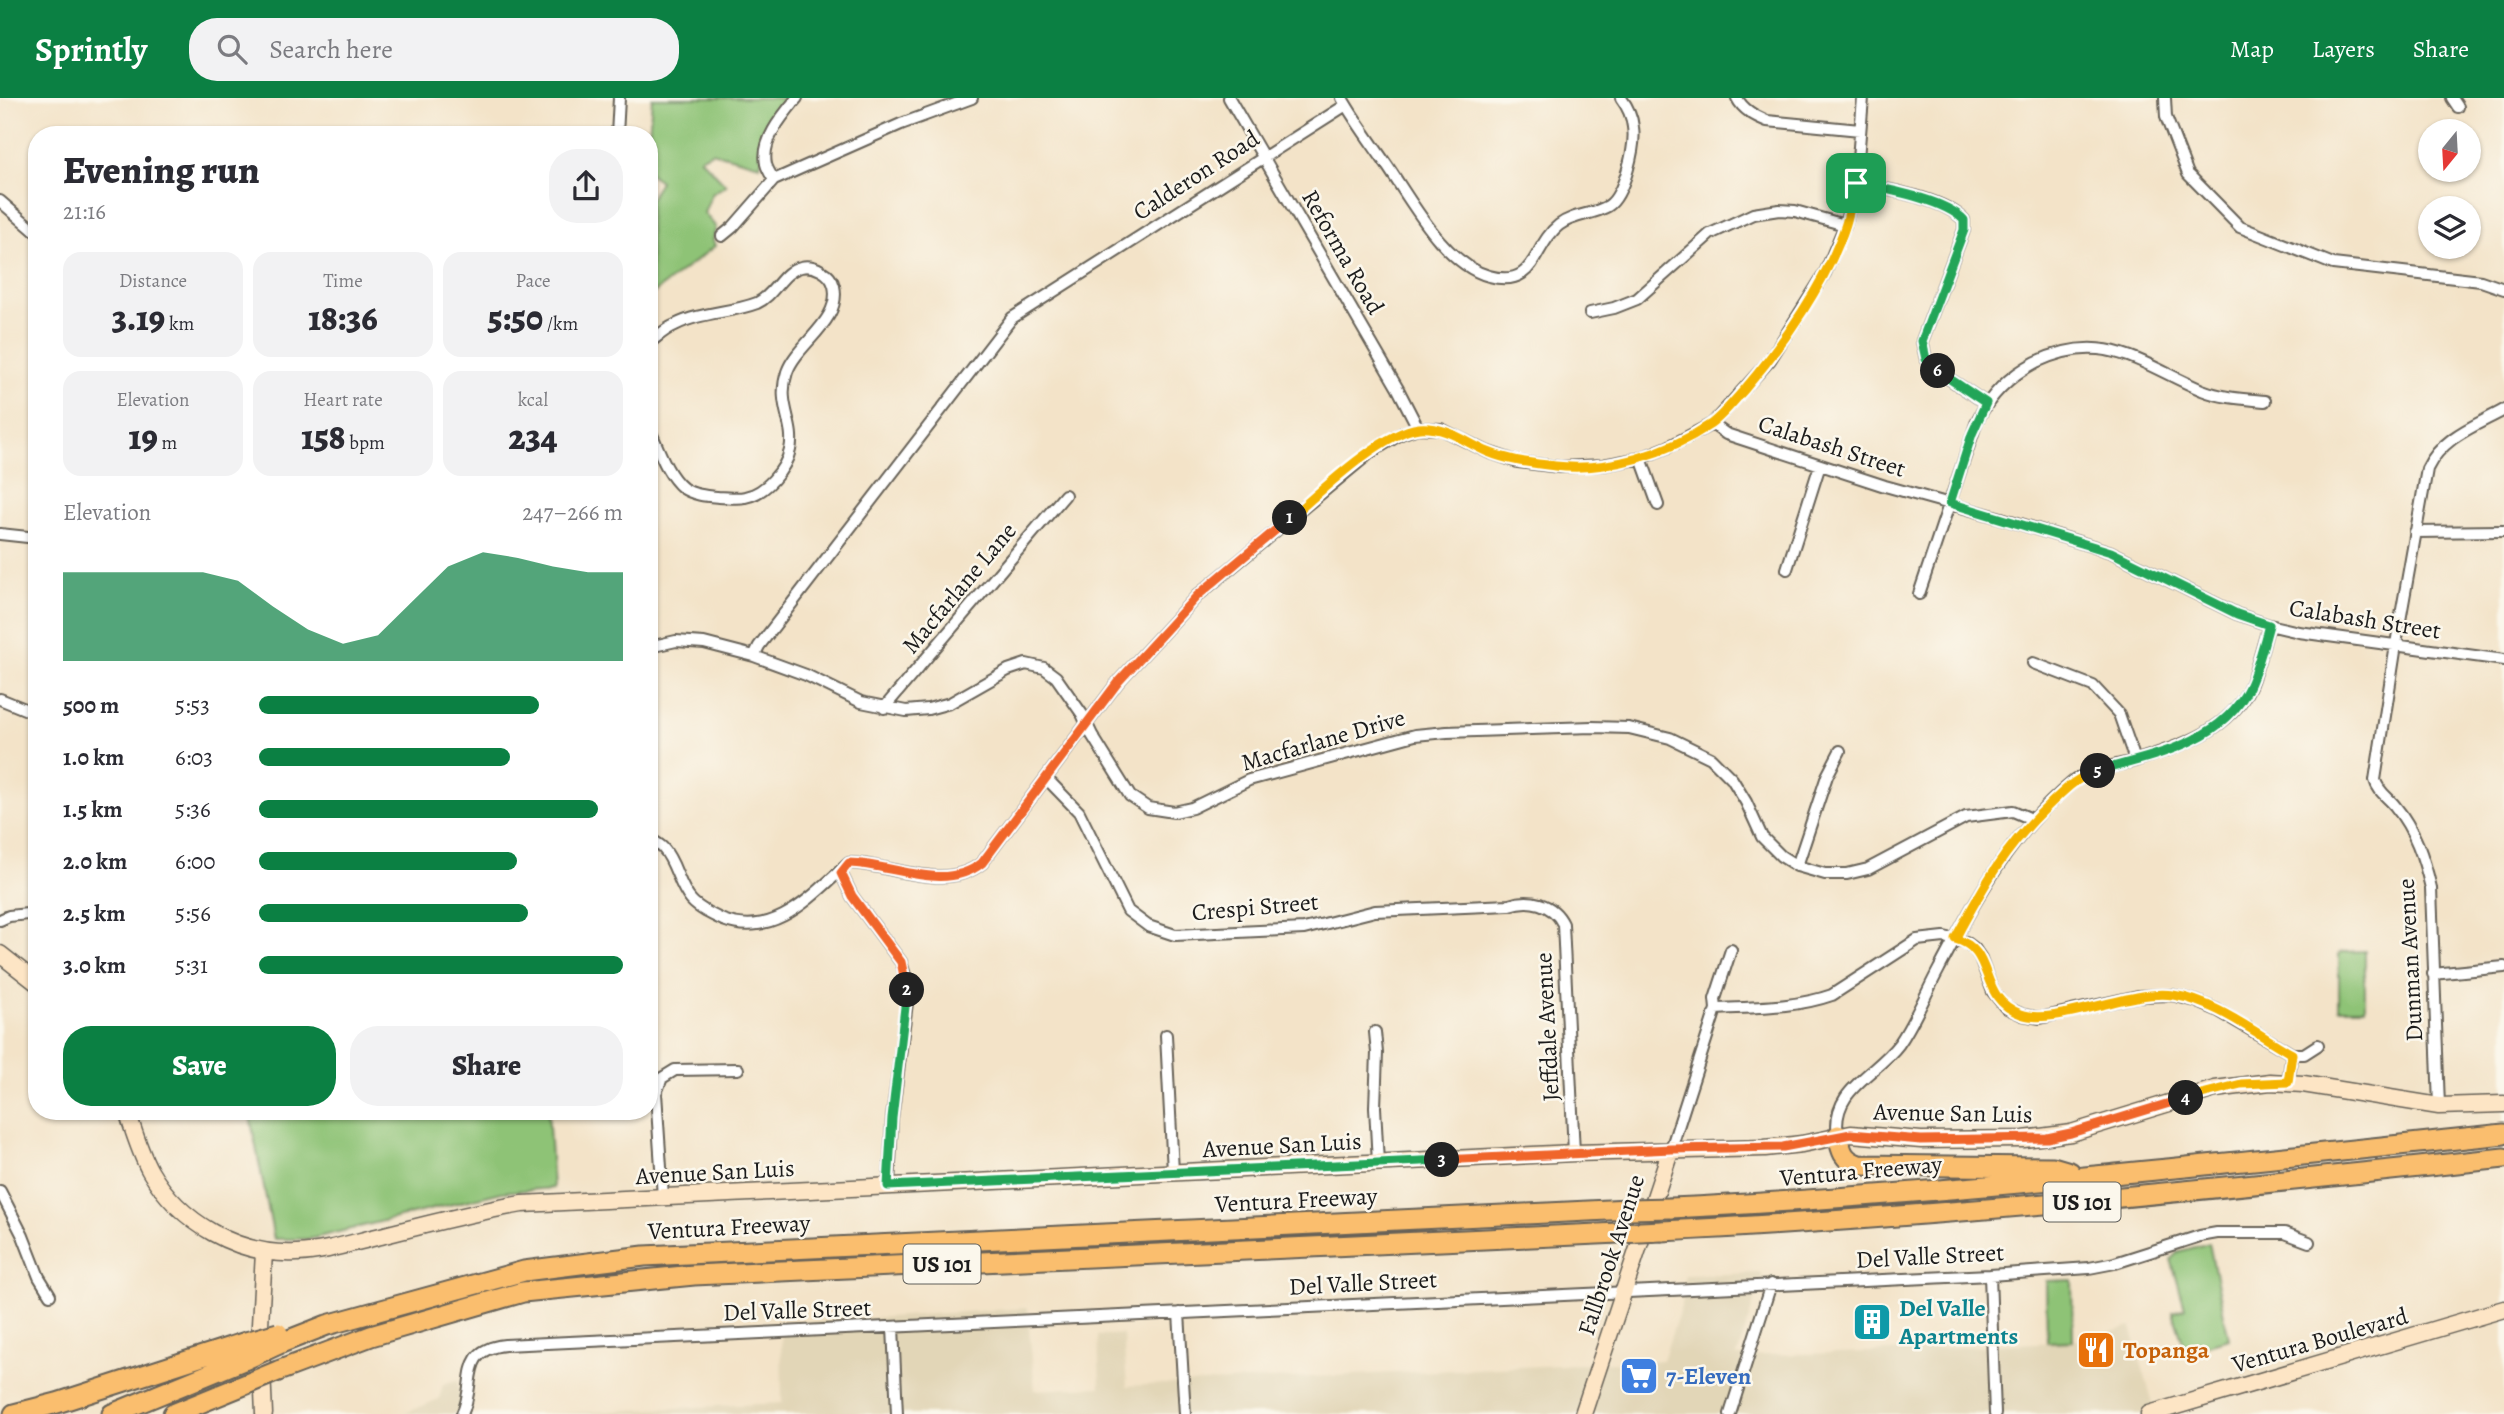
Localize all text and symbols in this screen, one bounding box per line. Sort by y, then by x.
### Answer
search box [189,18,679,81]
text: Sprintly [35,27,147,72]
icon: search [213,30,251,68]
text: Search here [269,32,393,67]
text: Map [2230,33,2274,65]
text: Layers [2312,33,2375,65]
text: Share [2413,33,2469,65]
north arrow [2418,119,2482,182]
map controls [2418,119,2481,259]
street label: Calderon Road [1127,122,1265,228]
text: Evening run [63,144,260,196]
button: share [549,149,623,223]
pin [1826,153,1886,213]
icon: arrive [1837,164,1875,202]
street label: Reforma Road [1294,184,1392,320]
text: 21:16 [63,196,106,227]
button: layers [2418,196,2481,259]
text: Distance [119,268,187,294]
text: Time [323,268,363,294]
text: Pace [515,268,551,294]
text: 3.19 [112,294,165,342]
text: 18:36 [308,294,378,342]
text: 5:50 [488,294,543,342]
text: km [165,311,194,337]
text: /km [543,311,578,337]
pin: 6 [1920,354,1955,388]
text: 6 [1933,357,1942,383]
text: Elevation [117,387,189,413]
text: Heart rate [303,387,383,413]
text: kcal [518,387,548,413]
street label: Calabash Street [1754,407,1910,485]
text: 19 [129,413,158,461]
text: 158 [301,413,346,461]
text: 234 [508,413,558,461]
text: m [158,430,177,456]
text: bpm [346,430,385,456]
text: Elevation [63,497,151,528]
text: 247–266 m [522,497,623,528]
pin: 1 [1272,500,1308,536]
text: 1 [1286,504,1293,530]
street label: Macfarlane Lane [895,515,1023,661]
street label: Calabash Street [2287,591,2443,647]
text: 500 m [63,690,119,721]
text: 5:53 [175,690,210,721]
street label: Macfarlane Drive [1237,701,1409,779]
text: 1.0 km [63,742,124,773]
text: 6:03 [175,742,213,773]
pin: 5 [2080,754,2116,788]
text: 5 [2093,757,2102,783]
text: 1.5 km [63,794,123,825]
text: 5:36 [175,794,211,825]
text: 2.0 km [63,846,127,877]
text: 6:00 [175,846,216,877]
street label: Dunman Avenue [2390,878,2430,1042]
street label: Crespi Street [1190,886,1320,928]
text: 2.5 km [63,898,125,929]
text: 5:56 [175,898,211,929]
text: 3.0 km [63,950,126,981]
text: 5:31 [175,950,208,981]
street label: Jeffdale Avenue [1527,952,1567,1102]
pin: 2 [890,972,925,1008]
text: 2 [902,976,911,1002]
button: Save [63,1026,336,1106]
button: Share [350,1026,623,1106]
pin: 4 [2168,1080,2204,1116]
text: 4 [2181,1084,2190,1110]
street label: Avenue San Luis [1872,1096,2033,1130]
street label: Avenue San Luis [1201,1125,1362,1165]
pin: 3 [1424,1142,1460,1178]
text: 3 [1437,1146,1446,1172]
street label: Ventura Freeway [1778,1148,1944,1194]
street label: Avenue San Luis [634,1152,795,1192]
street label: Fallbrook Avenue [1570,1170,1652,1340]
street label: Ventura Freeway [1213,1180,1378,1220]
road number: US 101 [2044,1182,2120,1222]
street label: Ventura Freeway [646,1207,811,1247]
street label: Del Valle Street [1855,1236,2005,1276]
road number: US 101 [904,1245,981,1284]
street label: Del Valle Street [1288,1263,1438,1303]
street label: Del Valle Street [722,1291,872,1329]
place label: Del Valle Apartments [1898,1292,2018,1352]
street label: Ventura Boulevard [2227,1300,2412,1381]
building icon: Del Valle Apartments [1851,1301,1893,1343]
restaurant icon: Topanga [2075,1329,2117,1371]
place label: Topanga [2123,1334,2210,1366]
supermarket icon: 7-Eleven [1618,1355,1660,1397]
place label: 7-Eleven [1666,1360,1752,1392]

